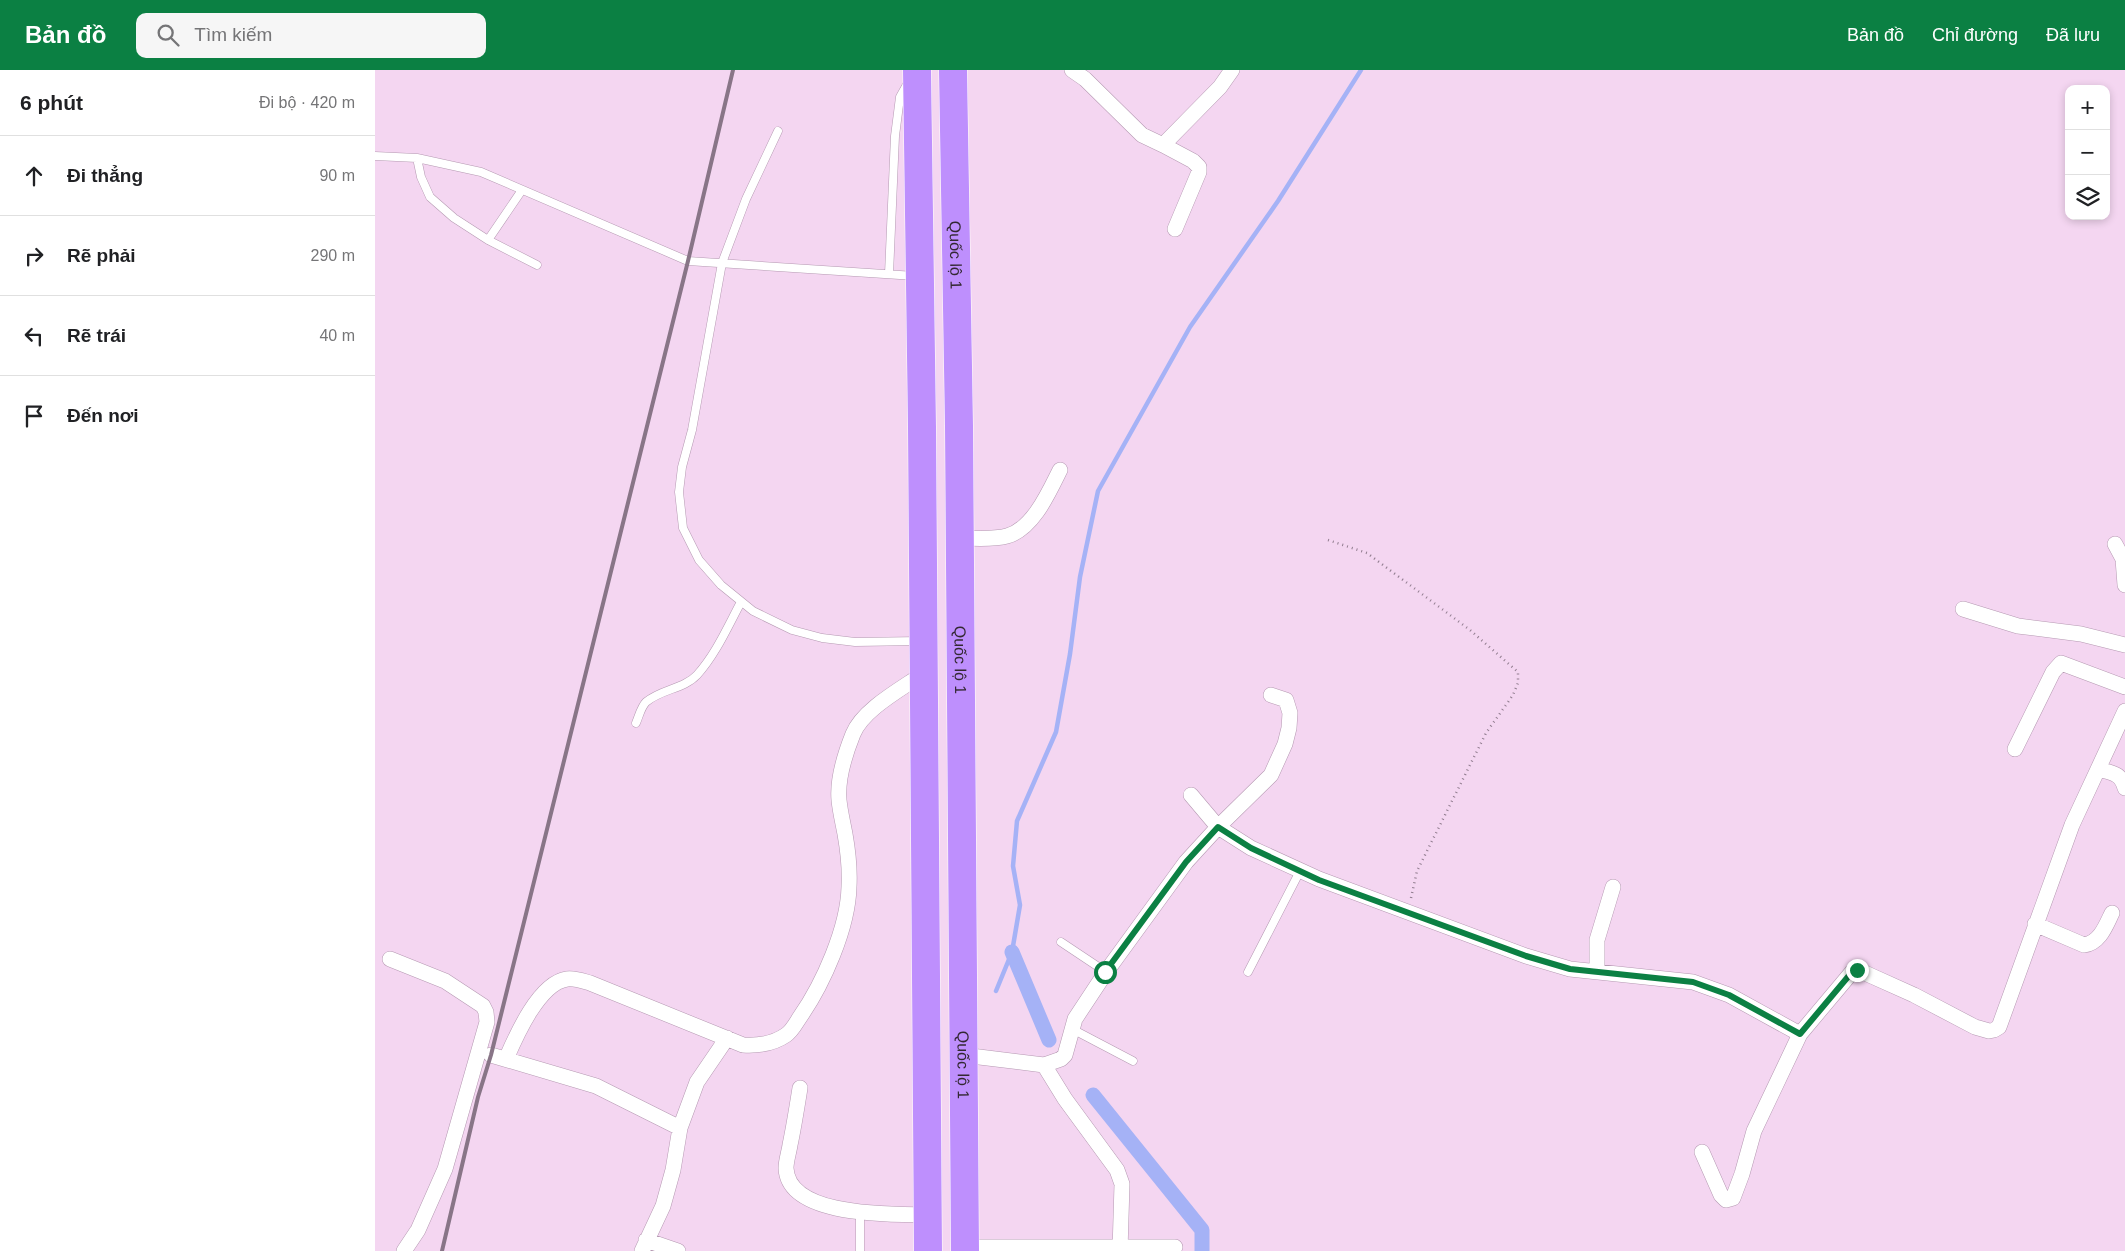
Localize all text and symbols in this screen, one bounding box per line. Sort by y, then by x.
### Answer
search box [136,13,486,58]
text: Bản đồ [25,21,106,48]
icon: search [154,21,182,49]
text: Tìm kiếm [194,24,272,45]
text: Bản đồ [1847,25,1904,45]
text: Chỉ đường [1932,25,2018,45]
text: Đã lưu [2046,25,2100,45]
map controls [2065,85,2110,220]
button: + [2065,85,2110,130]
text: 6 phút [20,91,83,114]
text: Đi bộ · 420 m [259,94,355,111]
button: − [2065,130,2110,175]
icon: ahead [20,162,48,190]
text: Đi thẳng [67,165,143,186]
text: 90 m [319,167,355,184]
button: layers [2065,175,2110,220]
street label: Quốc lộ 1 [947,221,965,289]
icon: right [20,242,48,270]
text: Rẽ phải [67,245,136,266]
text: 290 m [311,247,355,264]
icon: left [20,322,48,350]
text: Rẽ trái [67,325,126,346]
text: 40 m [319,327,355,344]
icon: arrive [20,402,48,430]
text: Đến nơi [67,405,139,426]
street label: Quốc lộ 1 [952,626,969,694]
route end [1846,959,1869,982]
route start [1094,961,1117,984]
street label: Quốc lộ 1 [955,1031,972,1099]

